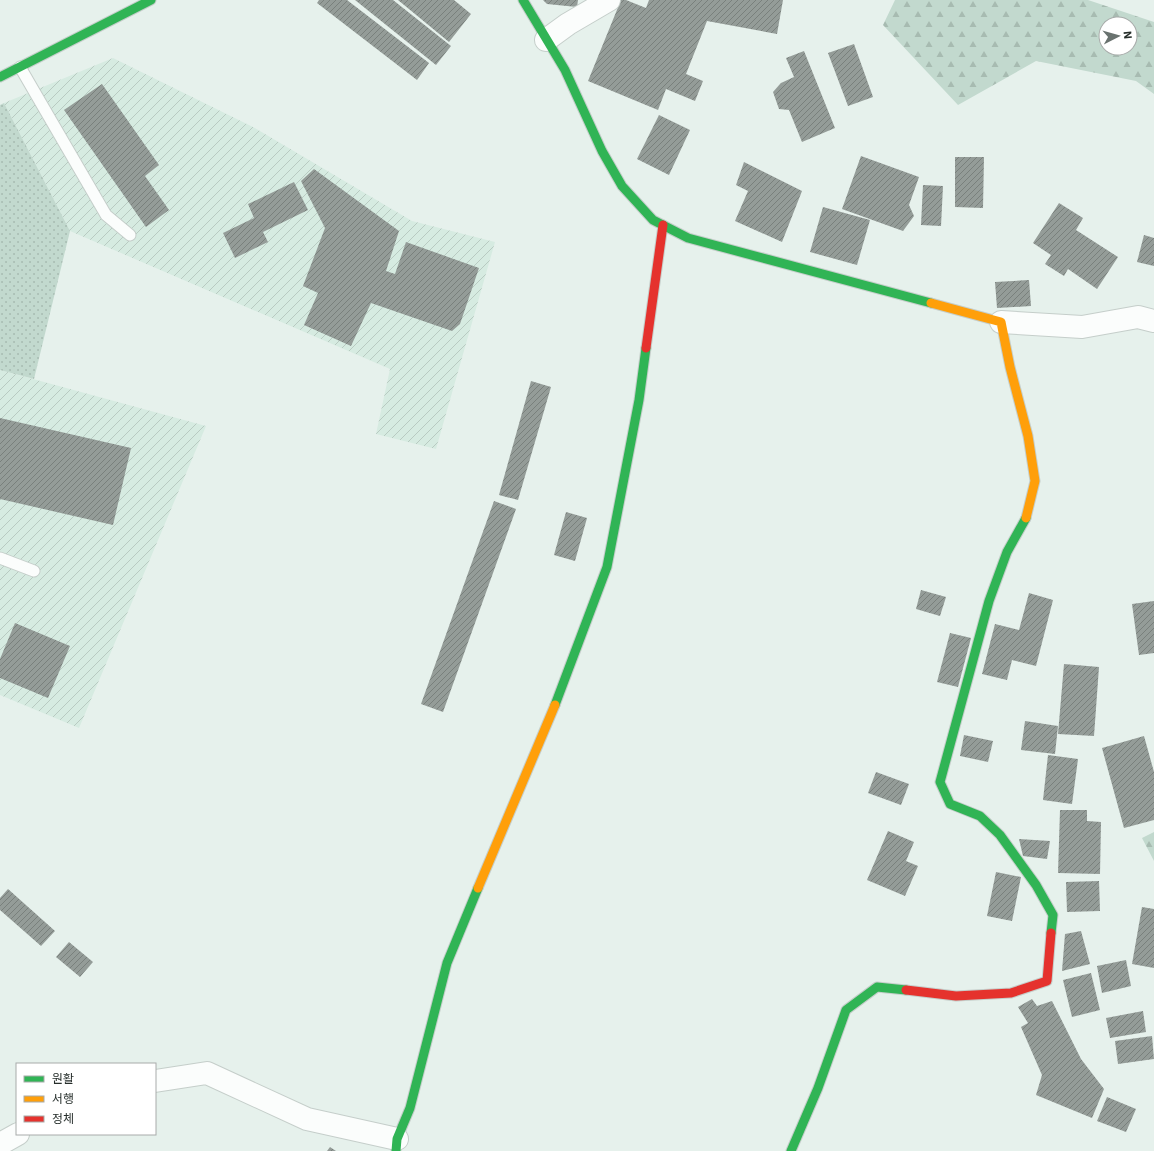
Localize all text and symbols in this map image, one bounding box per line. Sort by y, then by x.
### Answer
north arrow [1098,16,1138,56]
text: N [1121,30,1135,40]
legend [16,1063,156,1135]
text: 원활 [52,1071,74,1086]
text: 서행 [52,1091,74,1106]
text: 정체 [52,1111,74,1126]

